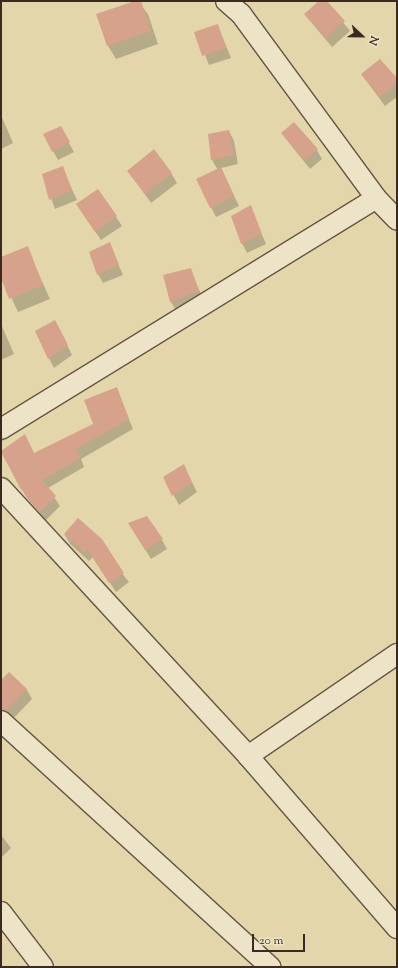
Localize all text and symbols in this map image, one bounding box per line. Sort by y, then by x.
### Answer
north arrow [342,16,382,56]
text: N [364,33,382,48]
scale bar [254,926,307,952]
text: 20 m [259,932,283,950]

